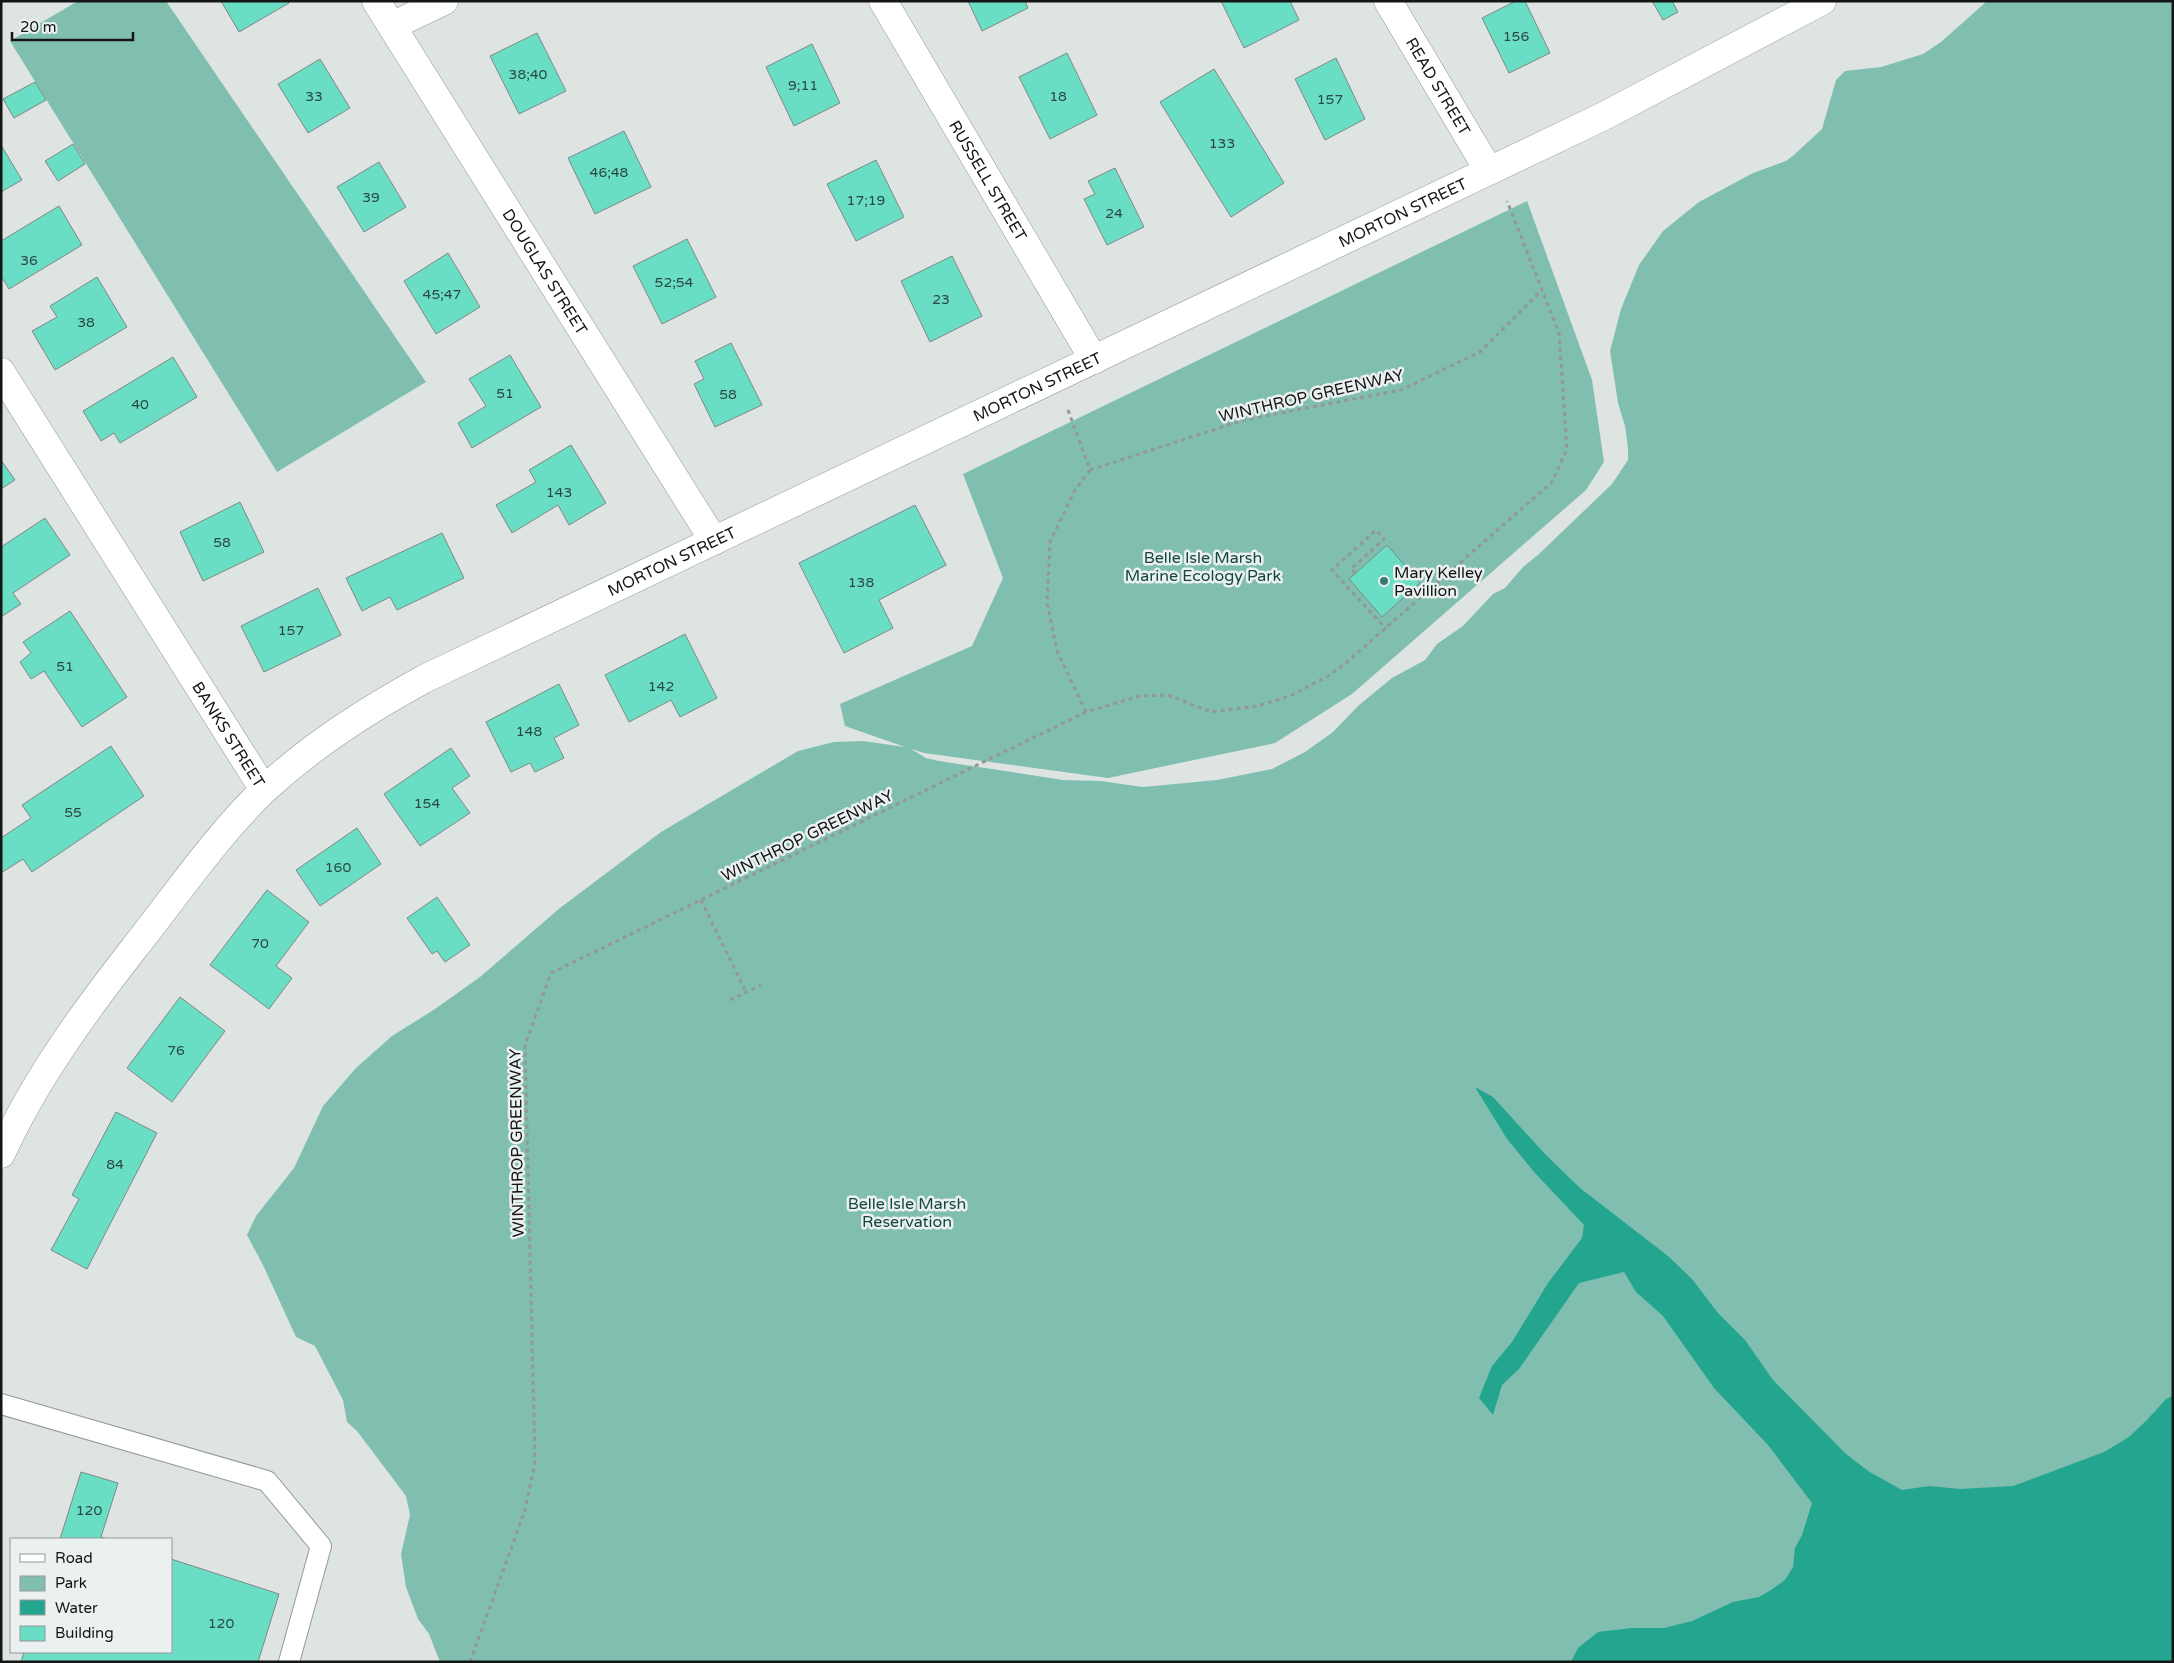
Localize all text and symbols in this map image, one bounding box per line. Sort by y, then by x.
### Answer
scale bar [12,10,134,42]
text: 20 m [20,18,57,36]
house number: 156 [1503,28,1529,45]
street label: READ STREET [1401,34,1475,139]
house number: 38;40 [509,66,548,83]
house number: 9;11 [788,77,818,94]
house number: 33 [305,88,323,105]
house number: 18 [1049,88,1067,105]
house number: 157 [1317,91,1343,108]
street label: RUSSELL STREET [944,117,1031,245]
house number: 133 [1209,135,1235,152]
house number: 46;48 [590,164,629,181]
street label: MORTON STREET [1336,174,1471,252]
house number: 39 [362,189,380,206]
house number: 17;19 [847,192,885,209]
street label: DOUGLAS STREET [498,205,591,339]
house number: 24 [1105,205,1123,222]
house number: 36 [20,252,38,269]
house number: 52;54 [655,274,694,291]
house number: 45;47 [423,286,461,303]
house number: 23 [932,291,950,308]
house number: 38 [77,314,95,331]
street label: MORTON STREET [970,348,1105,427]
street label: WINTHROP GREENWAY [1217,365,1405,427]
house number: 51 [496,385,514,402]
house number: 58 [719,386,737,403]
house number: 40 [131,396,149,413]
house number: 143 [546,484,572,501]
street label: MORTON STREET [604,523,740,601]
house number: 58 [213,534,231,551]
park label: Belle Isle Marsh Marine Ecology Park [1125,548,1281,586]
place label: Mary Kelley Pavillion [1394,563,1483,601]
house number: 138 [848,574,874,591]
marker: Mary Kelley Pavillion [1378,575,1390,587]
house number: 157 [278,622,304,639]
house number: 51 [56,658,74,675]
street label: BANKS STREET [187,678,269,792]
house number: 142 [648,678,674,695]
house number: 148 [516,723,542,740]
street label: WINTHROP GREENWAY [718,786,897,886]
house number: 154 [414,795,440,812]
house number: 55 [64,804,82,821]
house number: 160 [325,859,351,876]
house number: 70 [251,935,269,952]
house number: 76 [167,1042,185,1059]
street label: WINTHROP GREENWAY [505,1048,529,1238]
house number: 84 [106,1156,124,1173]
park label: Belle Isle Marsh Reservation [848,1194,966,1232]
house number: 120 [76,1502,102,1519]
legend [10,1538,172,1653]
text: Road [55,1549,93,1567]
text: Park [55,1574,87,1592]
text: Water [55,1599,98,1617]
house number: 120 [208,1615,234,1632]
text: Building [55,1624,114,1642]

